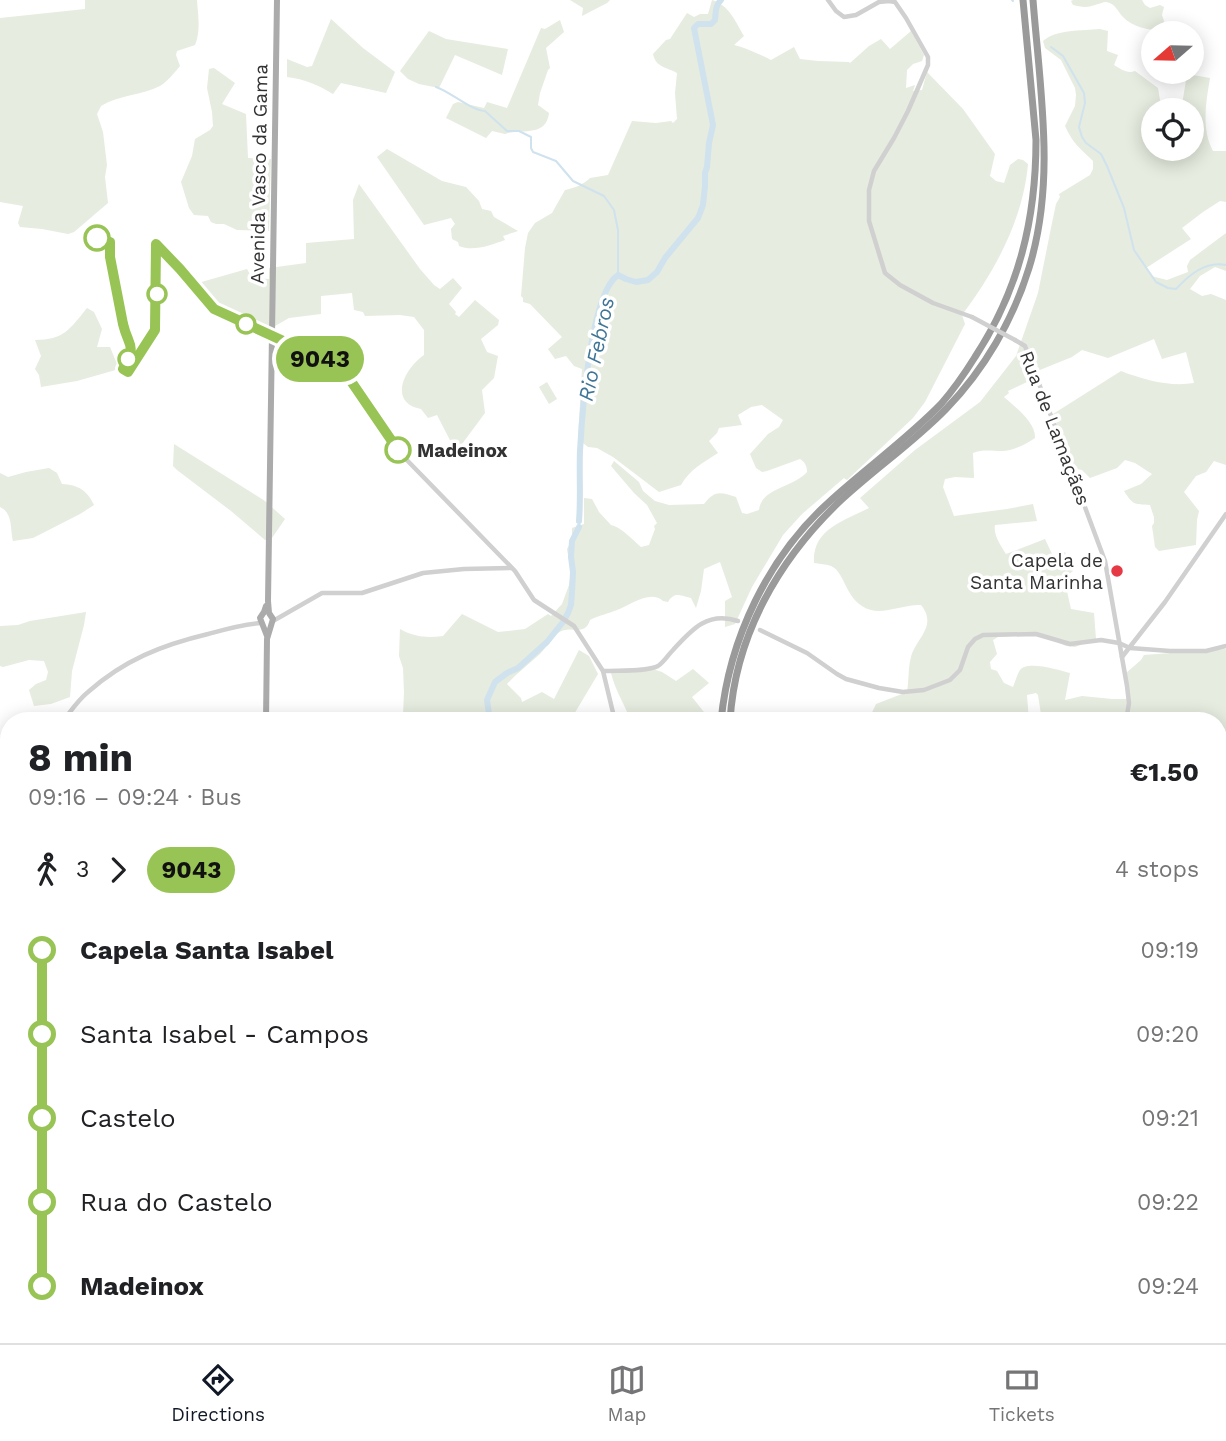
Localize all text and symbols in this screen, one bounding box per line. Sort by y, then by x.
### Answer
north arrow [1141,21,1204,84]
map controls [1141,21,1204,161]
street label: Avenida Vasco da Gama [246,63,272,284]
button: locate [1141,98,1204,161]
unlabelled marker [84,225,110,251]
unlabelled marker [147,284,167,304]
water label: Rio Febros [573,295,619,403]
unlabelled marker [236,314,256,334]
line badge: 9043 [271,336,369,382]
text: 9043 [290,345,350,373]
street label: Rua de Lamaçães [1015,347,1095,509]
unlabelled marker [118,349,138,369]
marker: Madeinox [385,437,411,463]
place label: Madeinox [417,439,508,462]
place label: Capela de Santa Marinha [970,549,1103,594]
marker: Capela de Santa Marinha [1109,563,1125,579]
text: 8 min [28,736,133,780]
text: €1.50 [1130,757,1199,787]
text: 09:16 – 09:24 · Bus [28,784,242,811]
icon: walk [28,851,66,889]
icon: forward [99,851,137,889]
text: 3 [76,856,89,883]
text: 9043 [161,856,221,884]
text: 4 stops [1115,856,1199,883]
text: Capela Santa Isabel [80,935,334,965]
text: 09:19 [1141,937,1199,964]
text: Santa Isabel - Campos [80,1019,369,1049]
text: 09:20 [1136,1021,1199,1048]
text: Castelo [80,1103,176,1133]
text: 09:21 [1141,1105,1199,1132]
text: Rua do Castelo [80,1187,273,1217]
text: 09:22 [1137,1189,1199,1216]
text: Madeinox [80,1271,204,1301]
text: 09:24 [1137,1273,1199,1300]
tab: Directions [171,1361,265,1426]
tab: Map [608,1361,646,1426]
tab: Tickets [989,1361,1055,1426]

